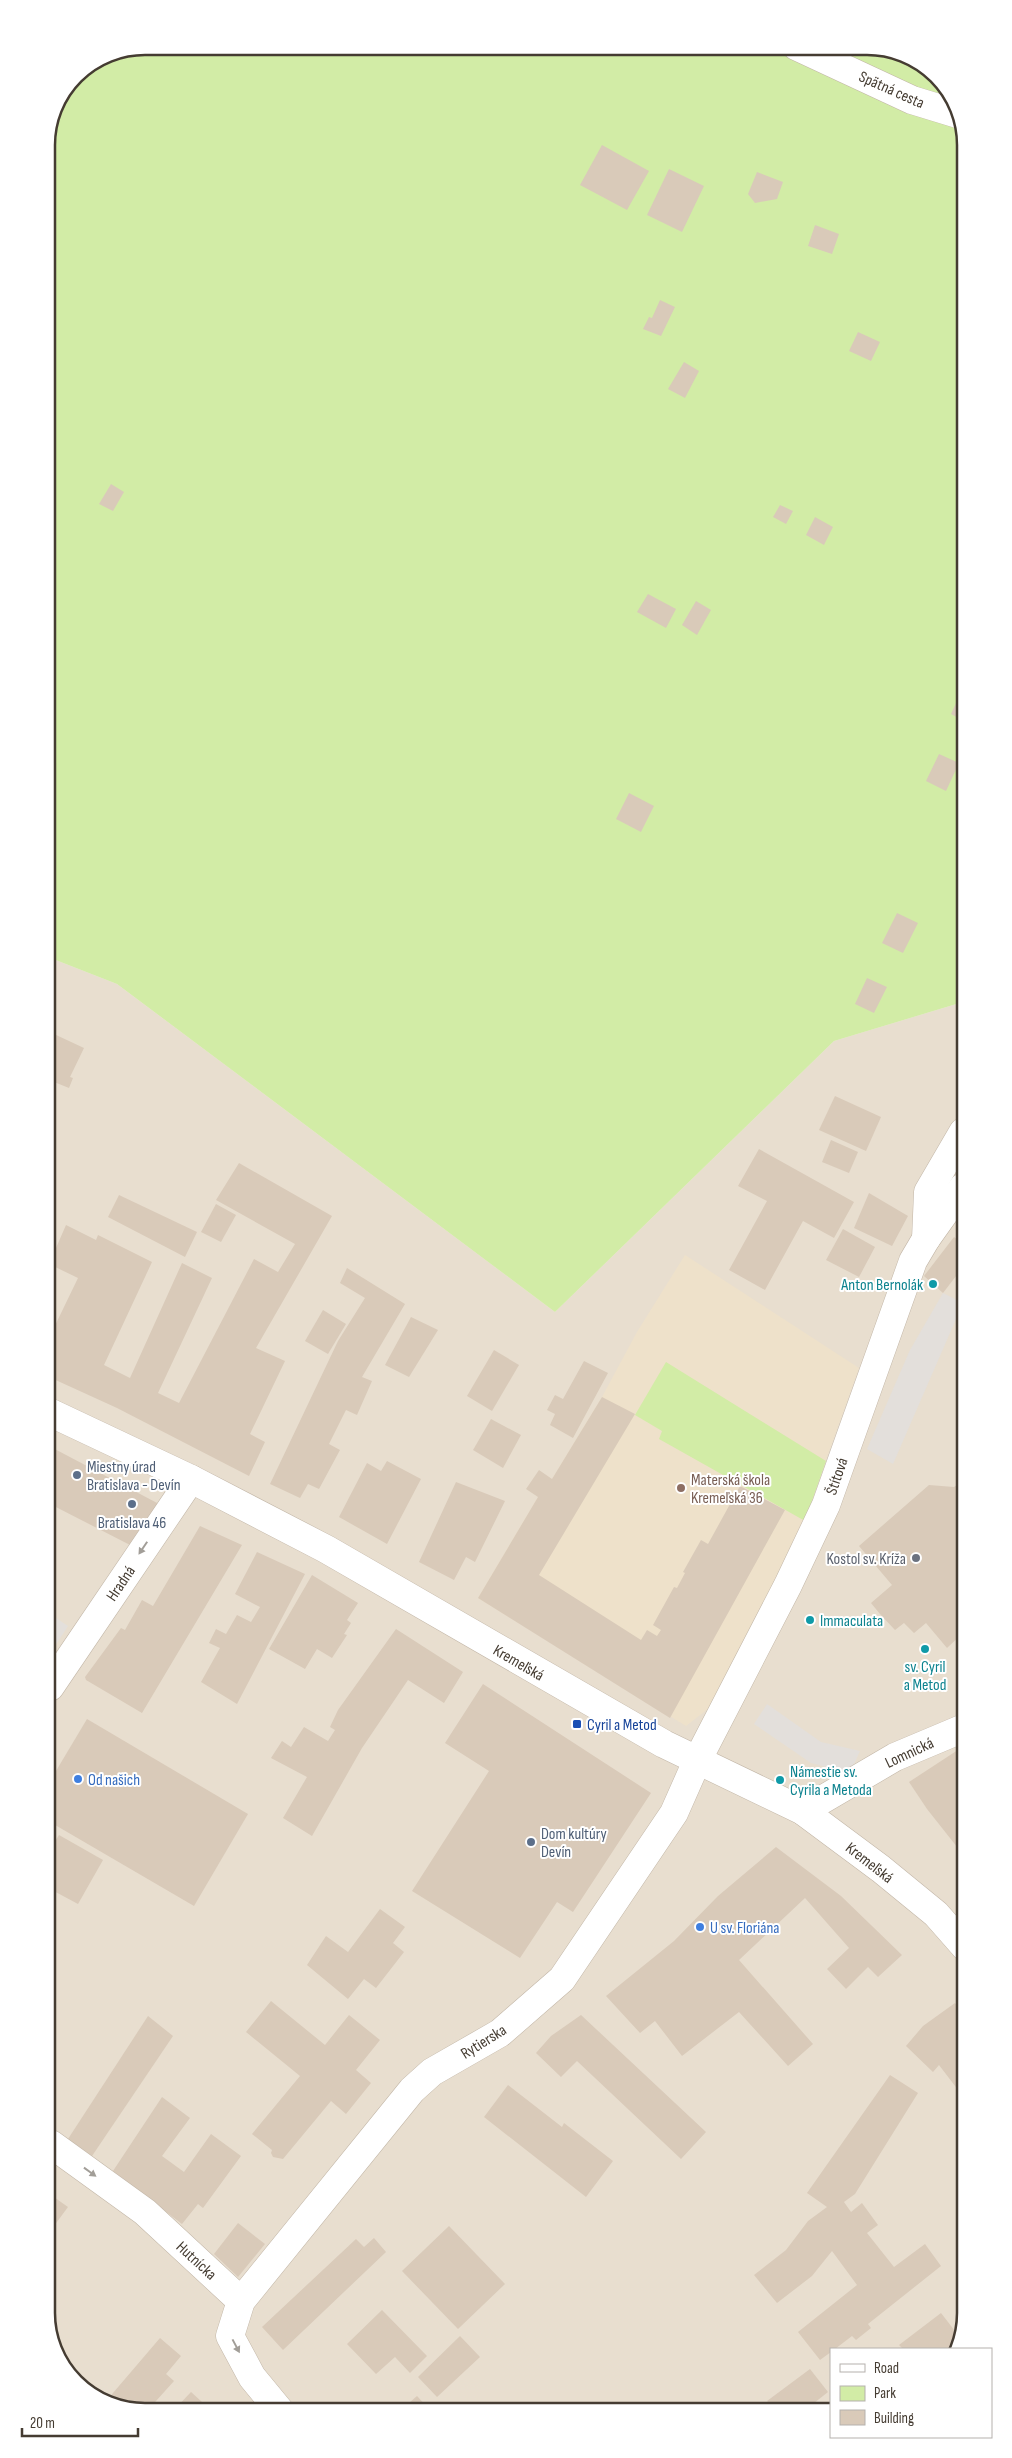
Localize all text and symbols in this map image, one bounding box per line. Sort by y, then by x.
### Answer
street label: Spätná cesta [856,68,927,113]
place label: Anton Bernolák [840,1276,923,1295]
marker: Anton Bernolák [927,1278,939,1290]
street label: Štítová [822,1455,853,1498]
place label: Miestny úrad Bratislava - Devín [87,1458,181,1495]
marker: Miestny úrad Bratislava - Devín [71,1469,83,1481]
place label: Materská škola Kremeľská 36 [691,1471,770,1508]
marker: Materská škola Kremeľská 36 [675,1482,687,1494]
marker: Bratislava 46 [126,1498,138,1510]
place label: Bratislava 46 [98,1514,166,1533]
one-way arrow [139,1541,148,1555]
place label: Kostol sv. Kríža [827,1550,906,1569]
marker: Kostol sv. Kríža [910,1552,922,1564]
street label: Hradná [103,1563,140,1605]
place label: Immaculata [820,1612,883,1631]
marker: Immaculata [804,1614,816,1626]
street label: Kremeľská [489,1641,547,1685]
marker: sv. Cyril a Metod [919,1643,931,1655]
place label: sv. Cyril a Metod [904,1658,946,1695]
place label: Cyril a Metod [587,1716,657,1735]
marker: Cyril a Metod [571,1718,583,1730]
street label: Lomnická [882,1734,937,1773]
place label: Námestie sv. Cyrila a Metoda [790,1763,872,1800]
place label: Od našich [88,1771,140,1790]
marker: Od našich [72,1773,84,1785]
marker: Námestie sv. Cyrila a Metoda [774,1774,786,1786]
place label: Dom kultúry Devín [541,1825,607,1862]
marker: Dom kultúry Devín [525,1836,537,1848]
street label: Kremeľská [841,1839,897,1888]
place label: U sv. Floriána [710,1919,779,1938]
marker: U sv. Floriána [694,1921,706,1933]
street label: Rytierska [458,2021,510,2064]
one-way arrow [84,2167,97,2177]
street label: Hutnícka [172,2238,220,2284]
one-way arrow [232,2339,240,2354]
legend [830,2348,992,2438]
text: Road [874,2359,899,2378]
text: Park [874,2384,896,2403]
scale bar [22,2406,139,2438]
text: Building [874,2409,914,2428]
text: 20 m [30,2414,55,2433]

